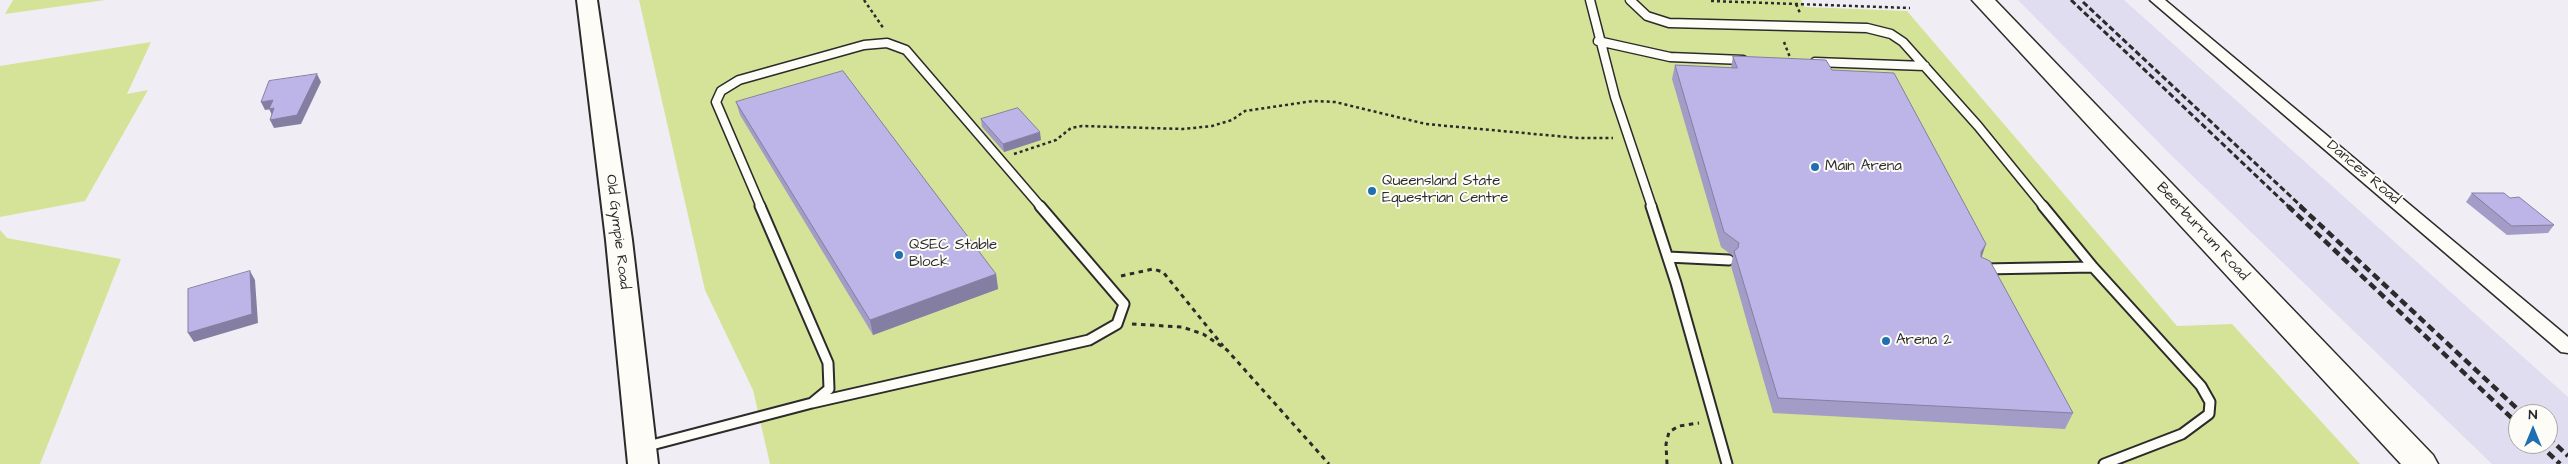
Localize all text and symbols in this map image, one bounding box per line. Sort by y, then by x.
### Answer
street label: Dances Road [2323,137,2403,209]
place label: Main Arena [1825,158,1902,176]
marker: Main Arena [1809,161,1821,173]
place label: Queensland State Equestrian Centre [1382,173,1508,208]
street label: Old Gympie Road [601,174,633,290]
street label: Beerburrum Road [2152,179,2252,285]
marker: Queensland State Equestrian Centre [1366,185,1378,197]
place label: QSEC Stable Block [909,237,997,272]
marker: QSEC Stable Block [893,249,905,261]
place label: Arena 2 [1896,332,1952,350]
marker: Arena 2 [1880,335,1892,347]
north arrow [2508,404,2558,454]
text: N [2529,405,2537,425]

